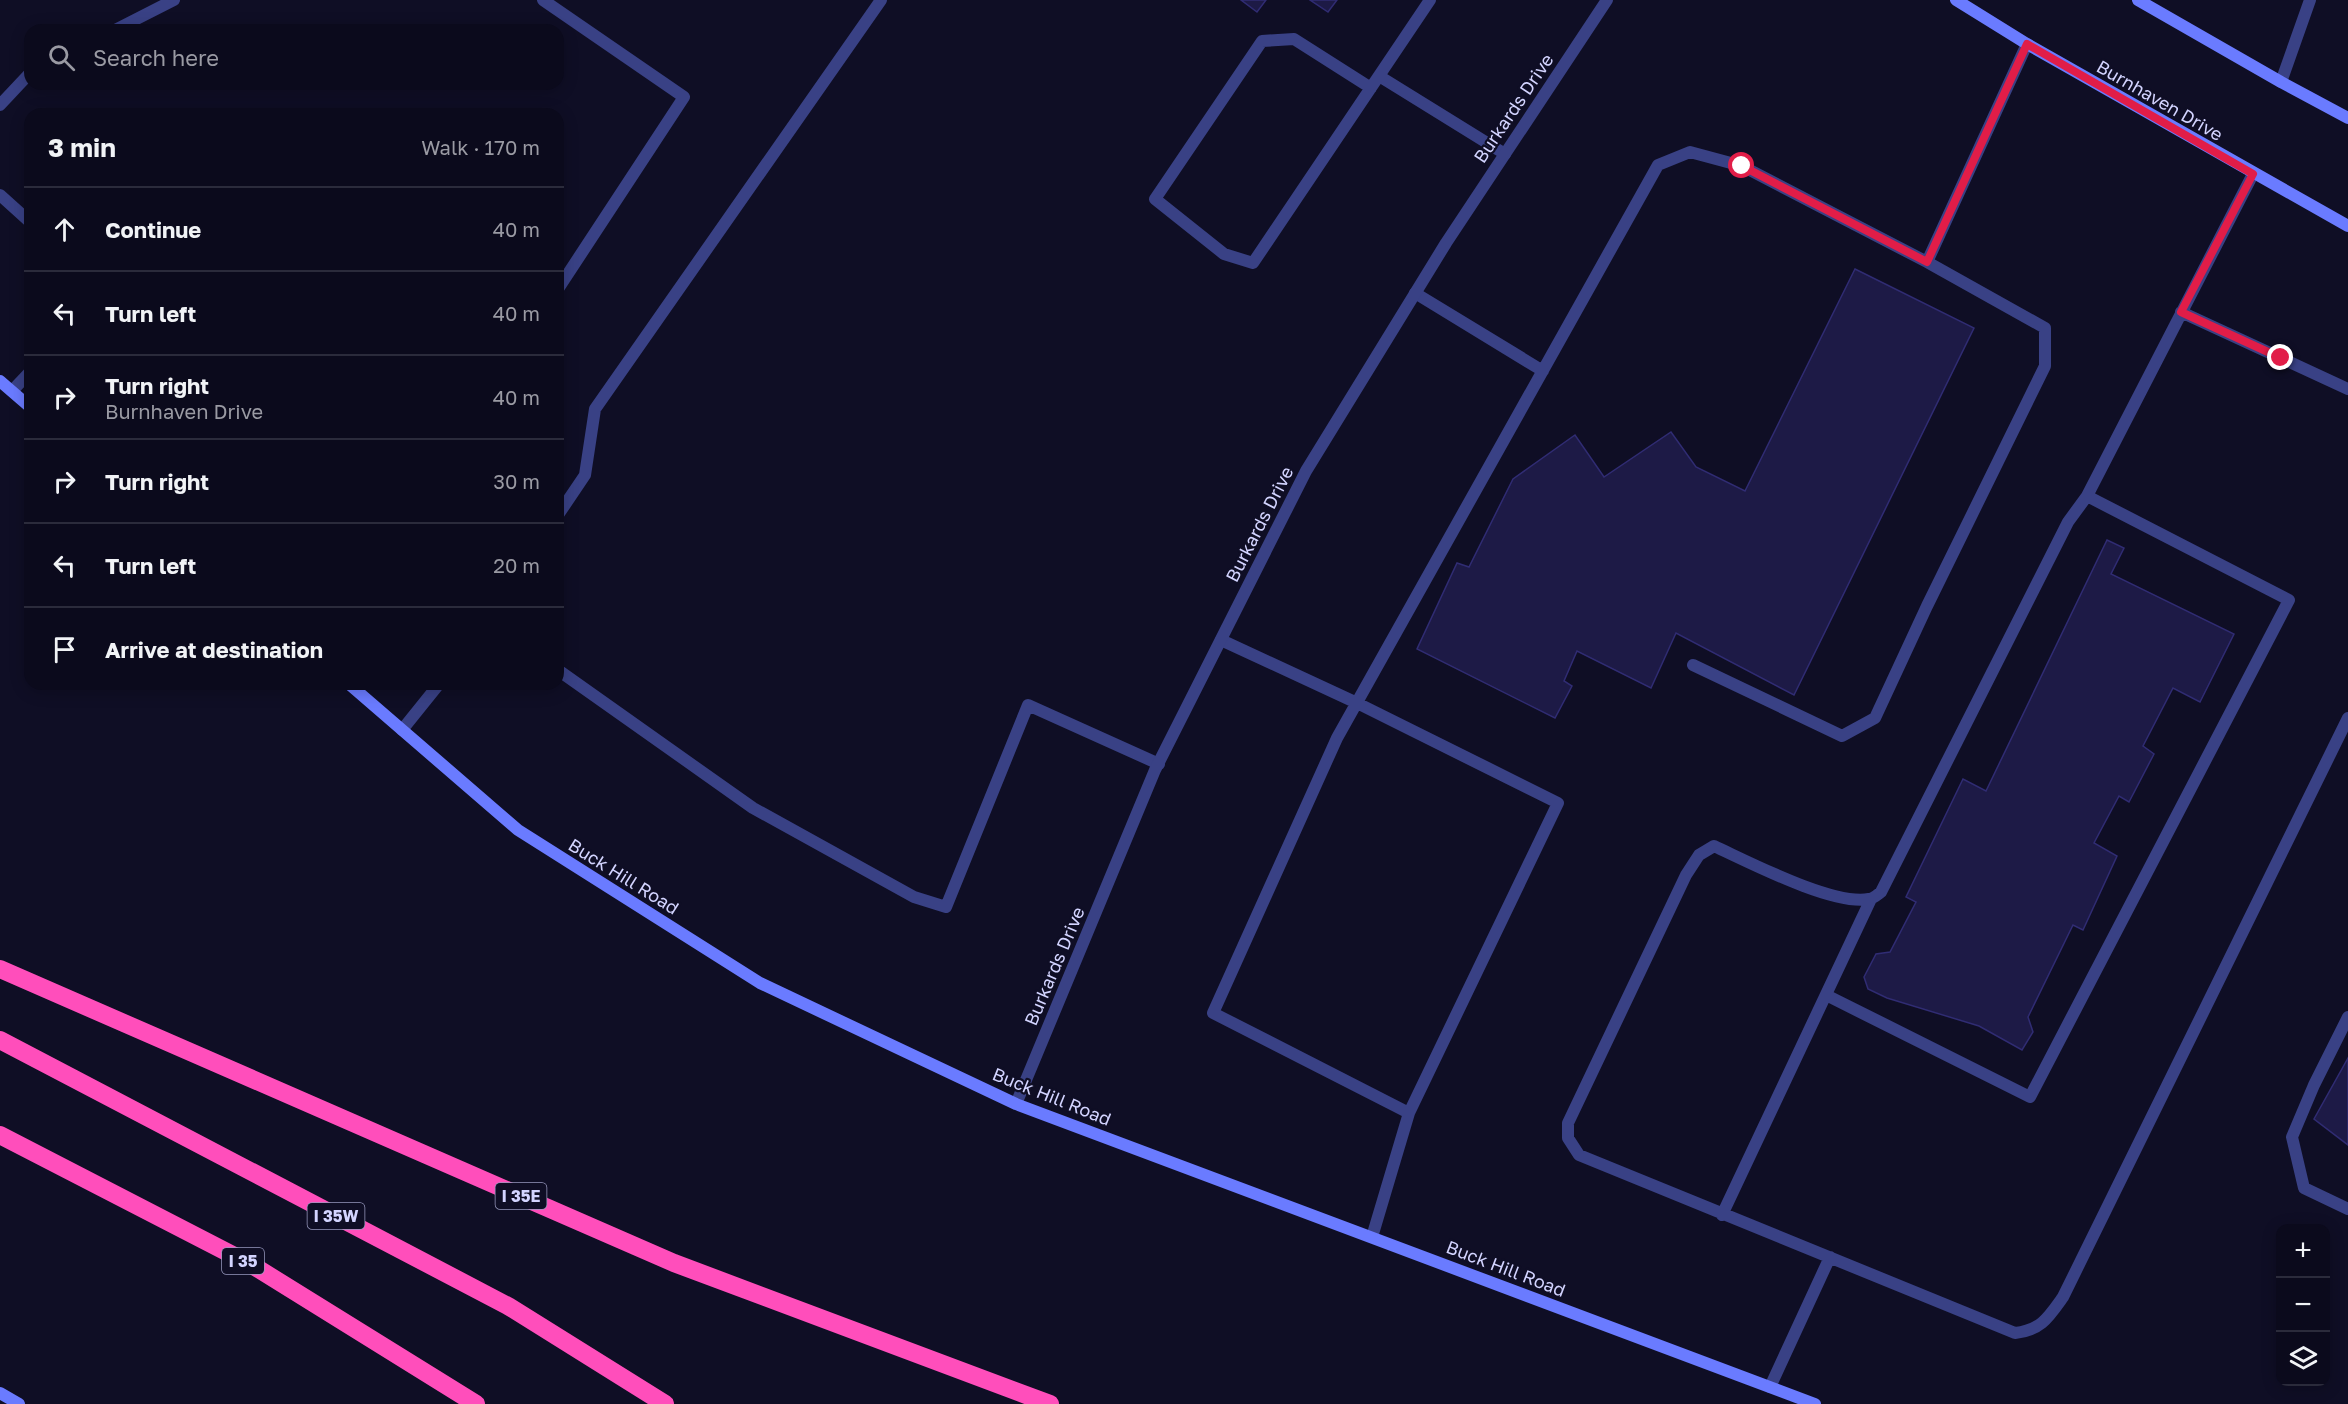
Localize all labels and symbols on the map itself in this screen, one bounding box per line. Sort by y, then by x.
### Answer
street label: Burkards Drive [1468,49,1558,167]
street label: Burnhaven Drive [2093,55,2227,145]
route start [1728,152,1754,178]
route end [2267,344,2293,370]
street label: Burkards Drive [1220,463,1298,585]
street label: Buck Hill Road [565,833,683,919]
street label: Burkards Drive [1019,903,1089,1029]
street label: Buck Hill Road [989,1062,1115,1130]
road number: I 35E [496,1183,546,1209]
road number: I 35W [308,1203,364,1229]
street label: Buck Hill Road [1443,1235,1569,1301]
road number: I 35 [222,1248,264,1274]

